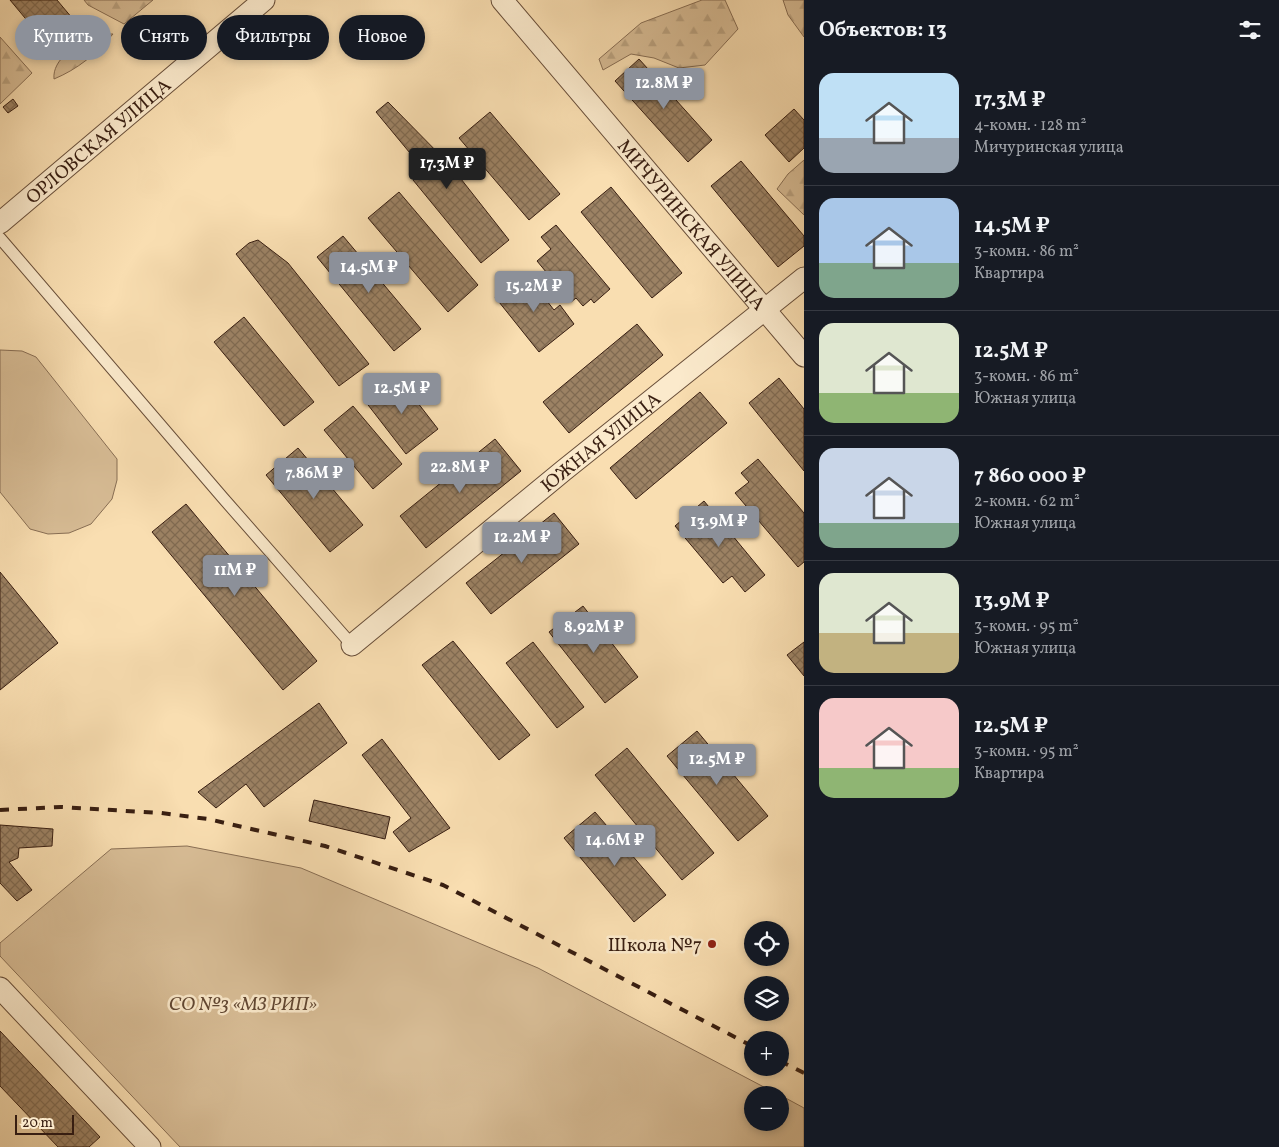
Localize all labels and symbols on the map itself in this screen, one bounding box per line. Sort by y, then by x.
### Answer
pin: 12.8M ₽ [618,68,710,110]
street label: ОРЛОВСКАЯ УЛИЦА [21,73,177,211]
street label: МИЧУРИНСКАЯ УЛИЦА [611,134,771,317]
pin: 17.3M ₽ [401,148,493,190]
pin: 14.5M ₽ [323,252,415,294]
pin: 15.2M ₽ [488,270,580,313]
pin: 12.5M ₽ [356,372,448,415]
street label: ЮЖНАЯ УЛИЦА [536,387,667,499]
pin: 22.8M ₽ [414,452,506,494]
pin: 7.86M ₽ [268,458,360,500]
pin: 13.9M ₽ [673,506,765,548]
pin: 12.2M ₽ [476,522,568,564]
pin: 11M ₽ [200,554,270,597]
pin: 8.92M ₽ [548,612,640,654]
pin: 12.5M ₽ [671,744,763,786]
pin: 14.6M ₽ [569,824,661,867]
place label: Школа №7 [608,933,702,959]
marker: Школа №7 [706,938,718,950]
park label: СО №3 «МЗ РИП» [169,992,317,1018]
scale bar [15,1112,74,1135]

